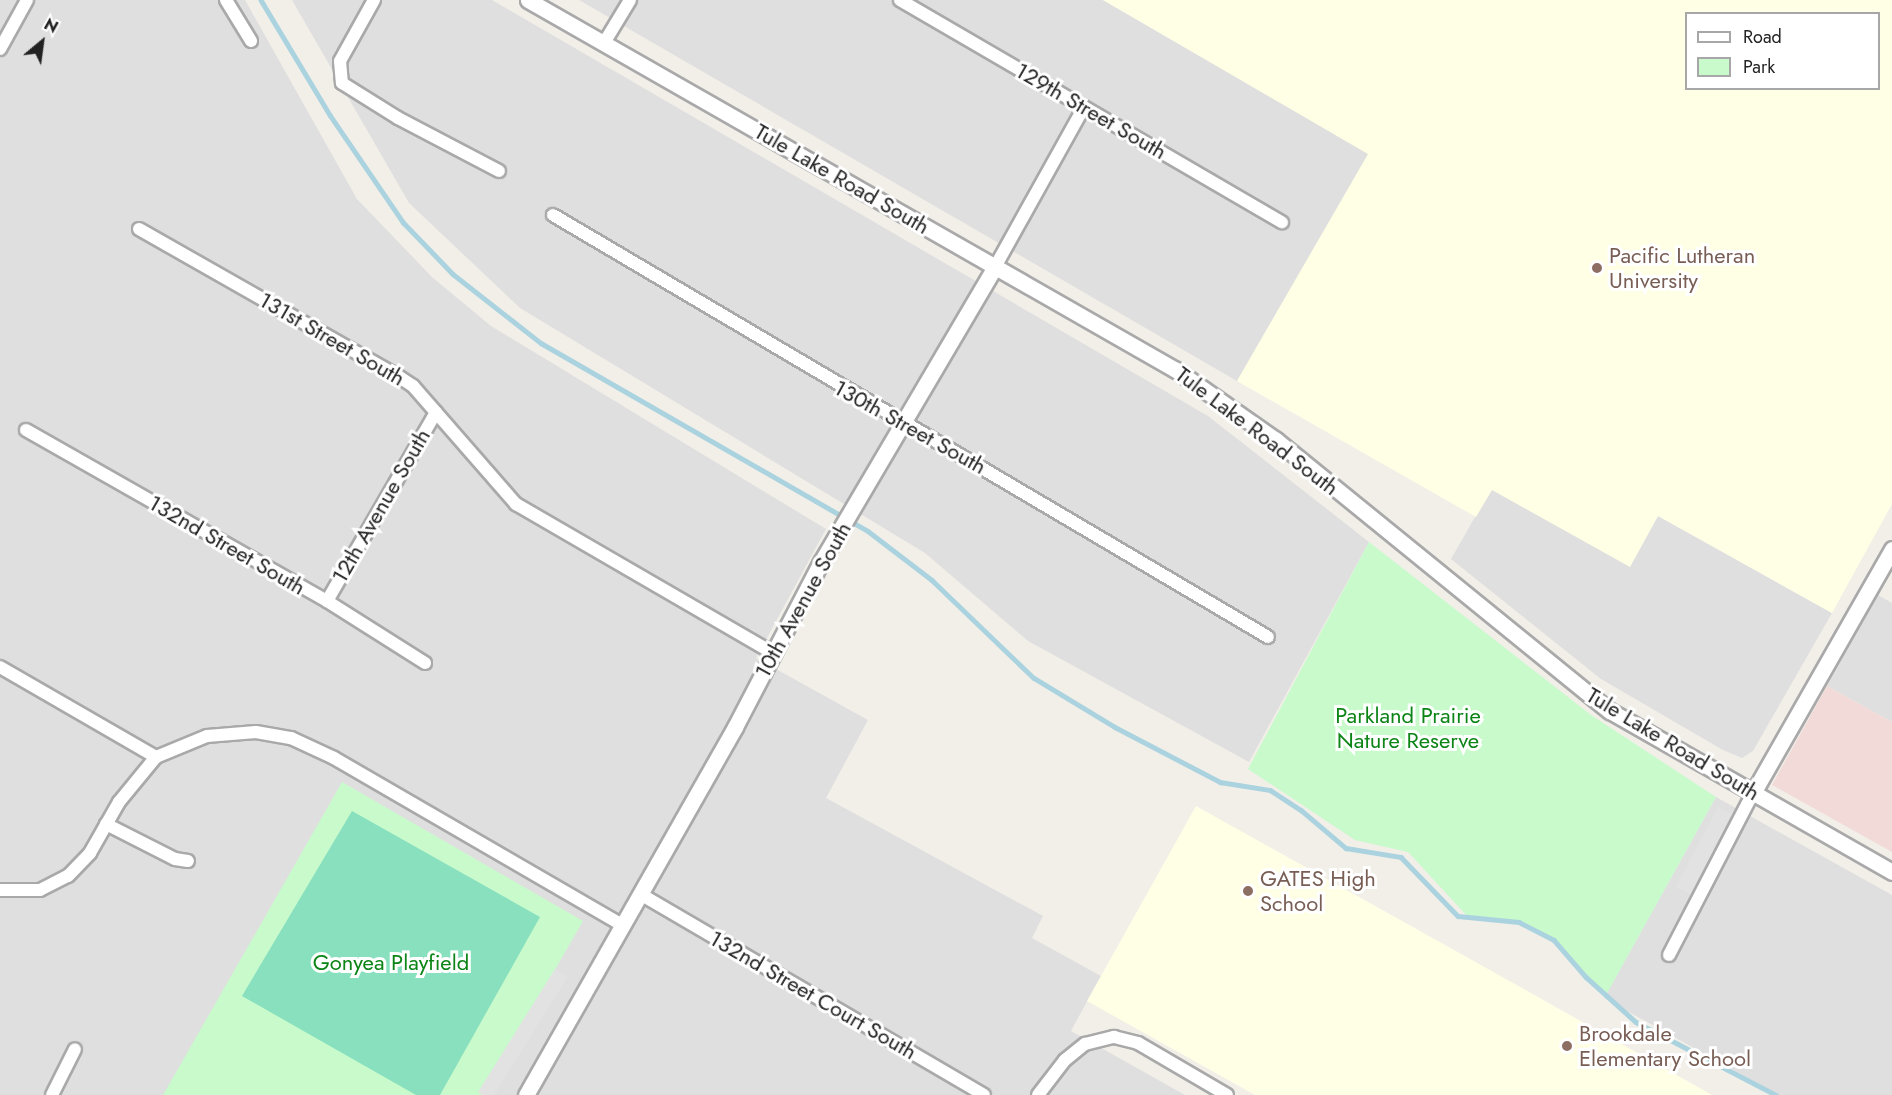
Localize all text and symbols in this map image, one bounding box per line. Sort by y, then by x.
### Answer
north arrow [12,12,72,72]
legend [1685,12,1880,90]
text: N [40,13,62,39]
text: Road [1743,24,1782,50]
text: Park [1743,54,1775,80]
street label: 129th Street South [1011,57,1171,165]
street label: Tule Lake Road South [750,118,934,240]
place label: Pacific Lutheran University [1609,242,1755,294]
marker: Pacific Lutheran University [1590,261,1604,275]
street label: 131st Street South [254,287,410,391]
street label: Tule Lake Road South [1170,361,1344,501]
street label: 130th Street South [829,374,991,480]
street label: 12th Avenue South [326,424,436,588]
street label: 132nd Street South [144,489,310,601]
street label: 10th Avenue South [749,517,857,683]
street label: Tule Lake Road South [1582,682,1764,806]
park label: Parkland Prairie Nature Reserve [1335,702,1481,754]
place label: GATES High School [1260,865,1376,916]
marker: GATES High School [1241,884,1255,898]
street label: 132nd Street Court South [705,925,921,1065]
park label: Gonyea Playfield [313,950,469,976]
place label: Brookdale Elementary School [1579,1020,1751,1072]
marker: Brookdale Elementary School [1560,1039,1574,1053]

